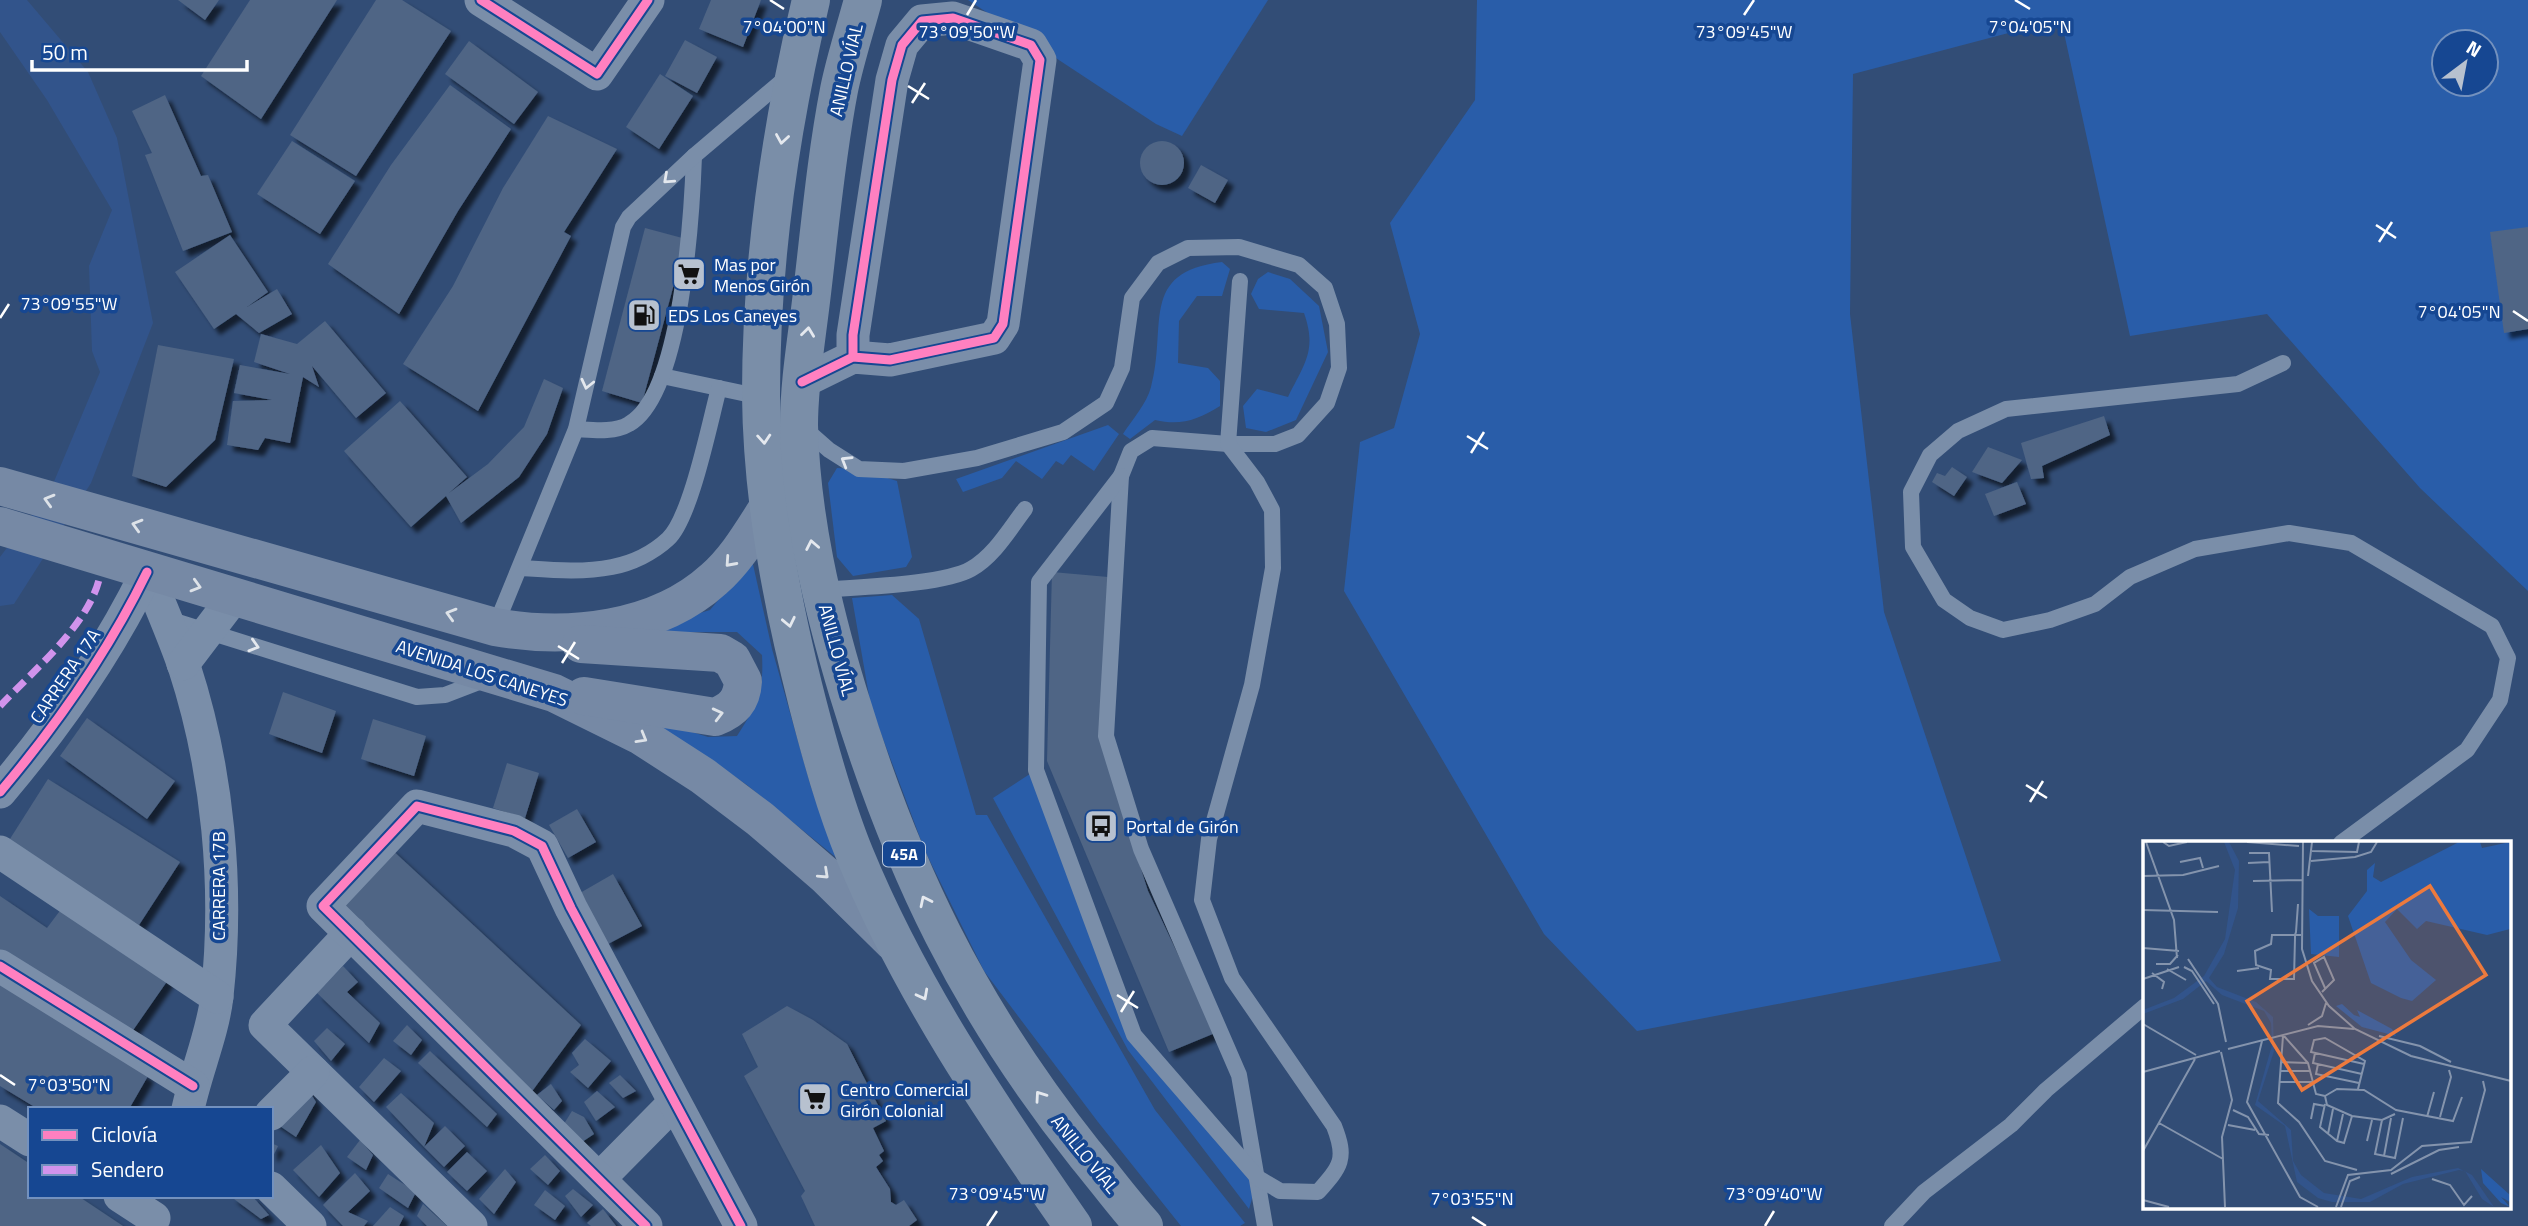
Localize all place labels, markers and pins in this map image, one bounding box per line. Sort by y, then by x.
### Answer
place label: Mas por Menos Girón [714,251,810,299]
supermarket icon: Mas por Menos Girón [670,255,708,293]
fuel station icon: EDS Los Caneyes [625,296,663,334]
place label: EDS Los Caneyes [668,302,797,329]
bus stop icon: Portal de Girón [1082,807,1120,845]
place label: Portal de Girón [1126,813,1239,840]
place label: Centro Comercial Girón Colonial [840,1076,968,1124]
supermarket icon: Centro Comercial Girón Colonial [796,1080,834,1118]

